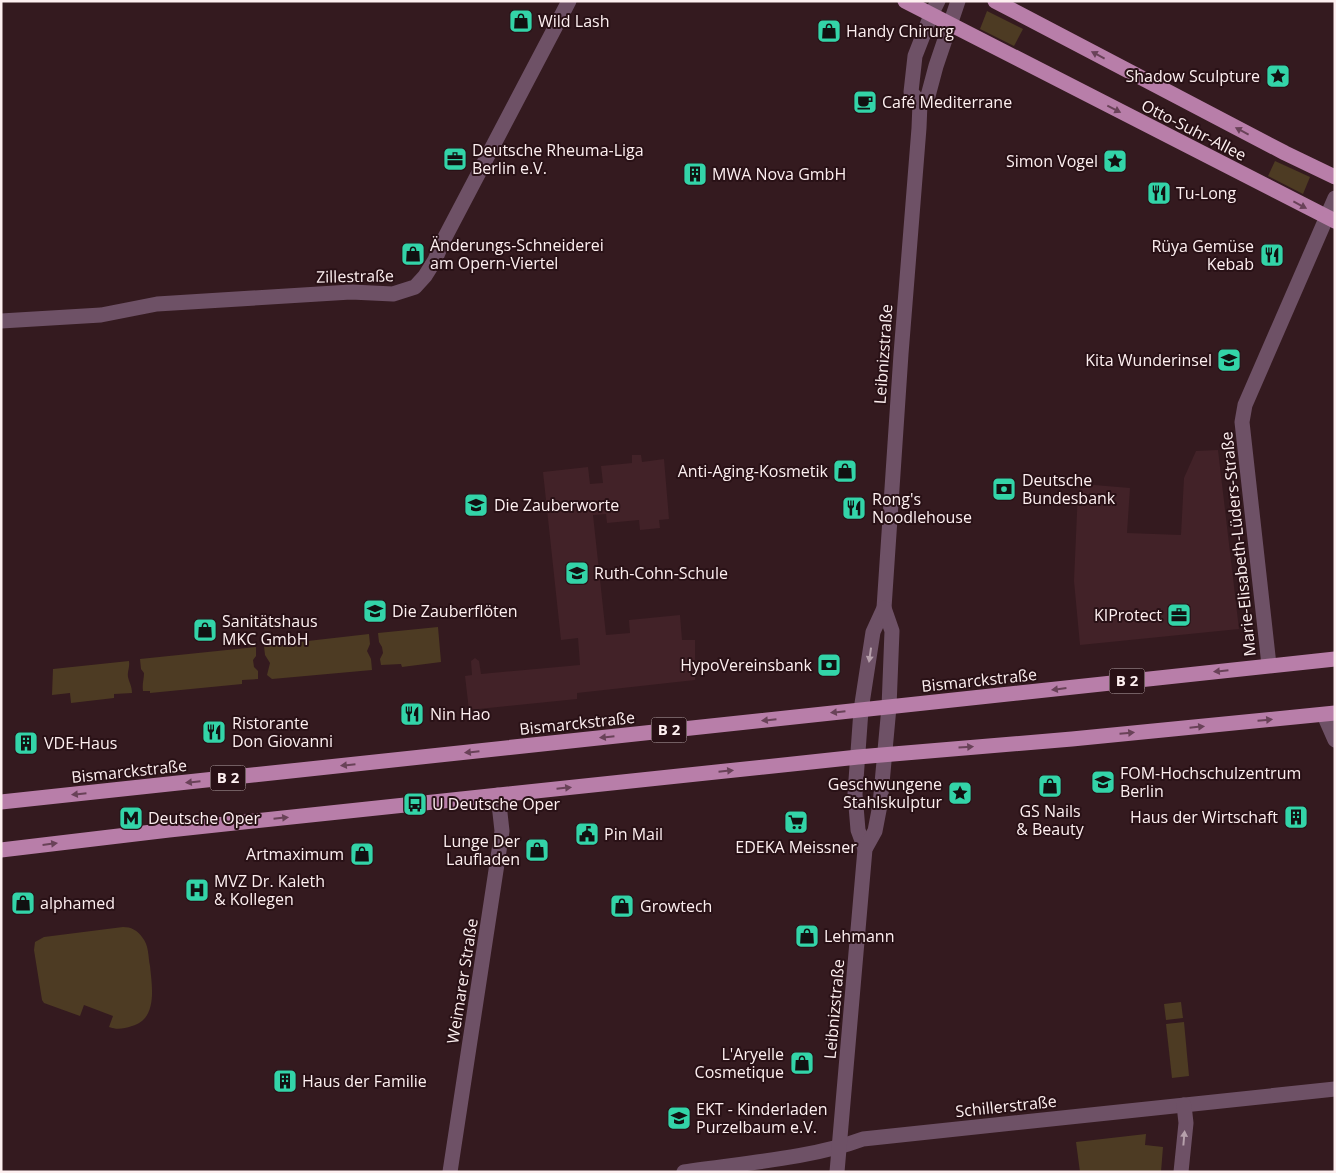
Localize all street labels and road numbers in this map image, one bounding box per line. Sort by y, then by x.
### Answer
street label: Otto-Suhr-Allee [1138,94,1250,166]
street label: Zillestraße [316,264,394,288]
street label: Leibnizstraße [869,303,897,405]
street label: Marie-Elisabeth-Lüders-Straße [1215,430,1261,658]
street label: Bismarckstraße [920,663,1038,697]
road number: B 2 [1110,668,1144,694]
street label: Bismarckstraße [518,706,636,740]
road number: B 2 [652,718,686,742]
street label: Bismarckstraße [70,754,188,788]
road number: B 2 [210,766,246,790]
street label: Weimarer Straße [441,917,483,1045]
street label: Leibnizstraße [819,958,849,1060]
street label: Schillerstraße [954,1090,1058,1122]

